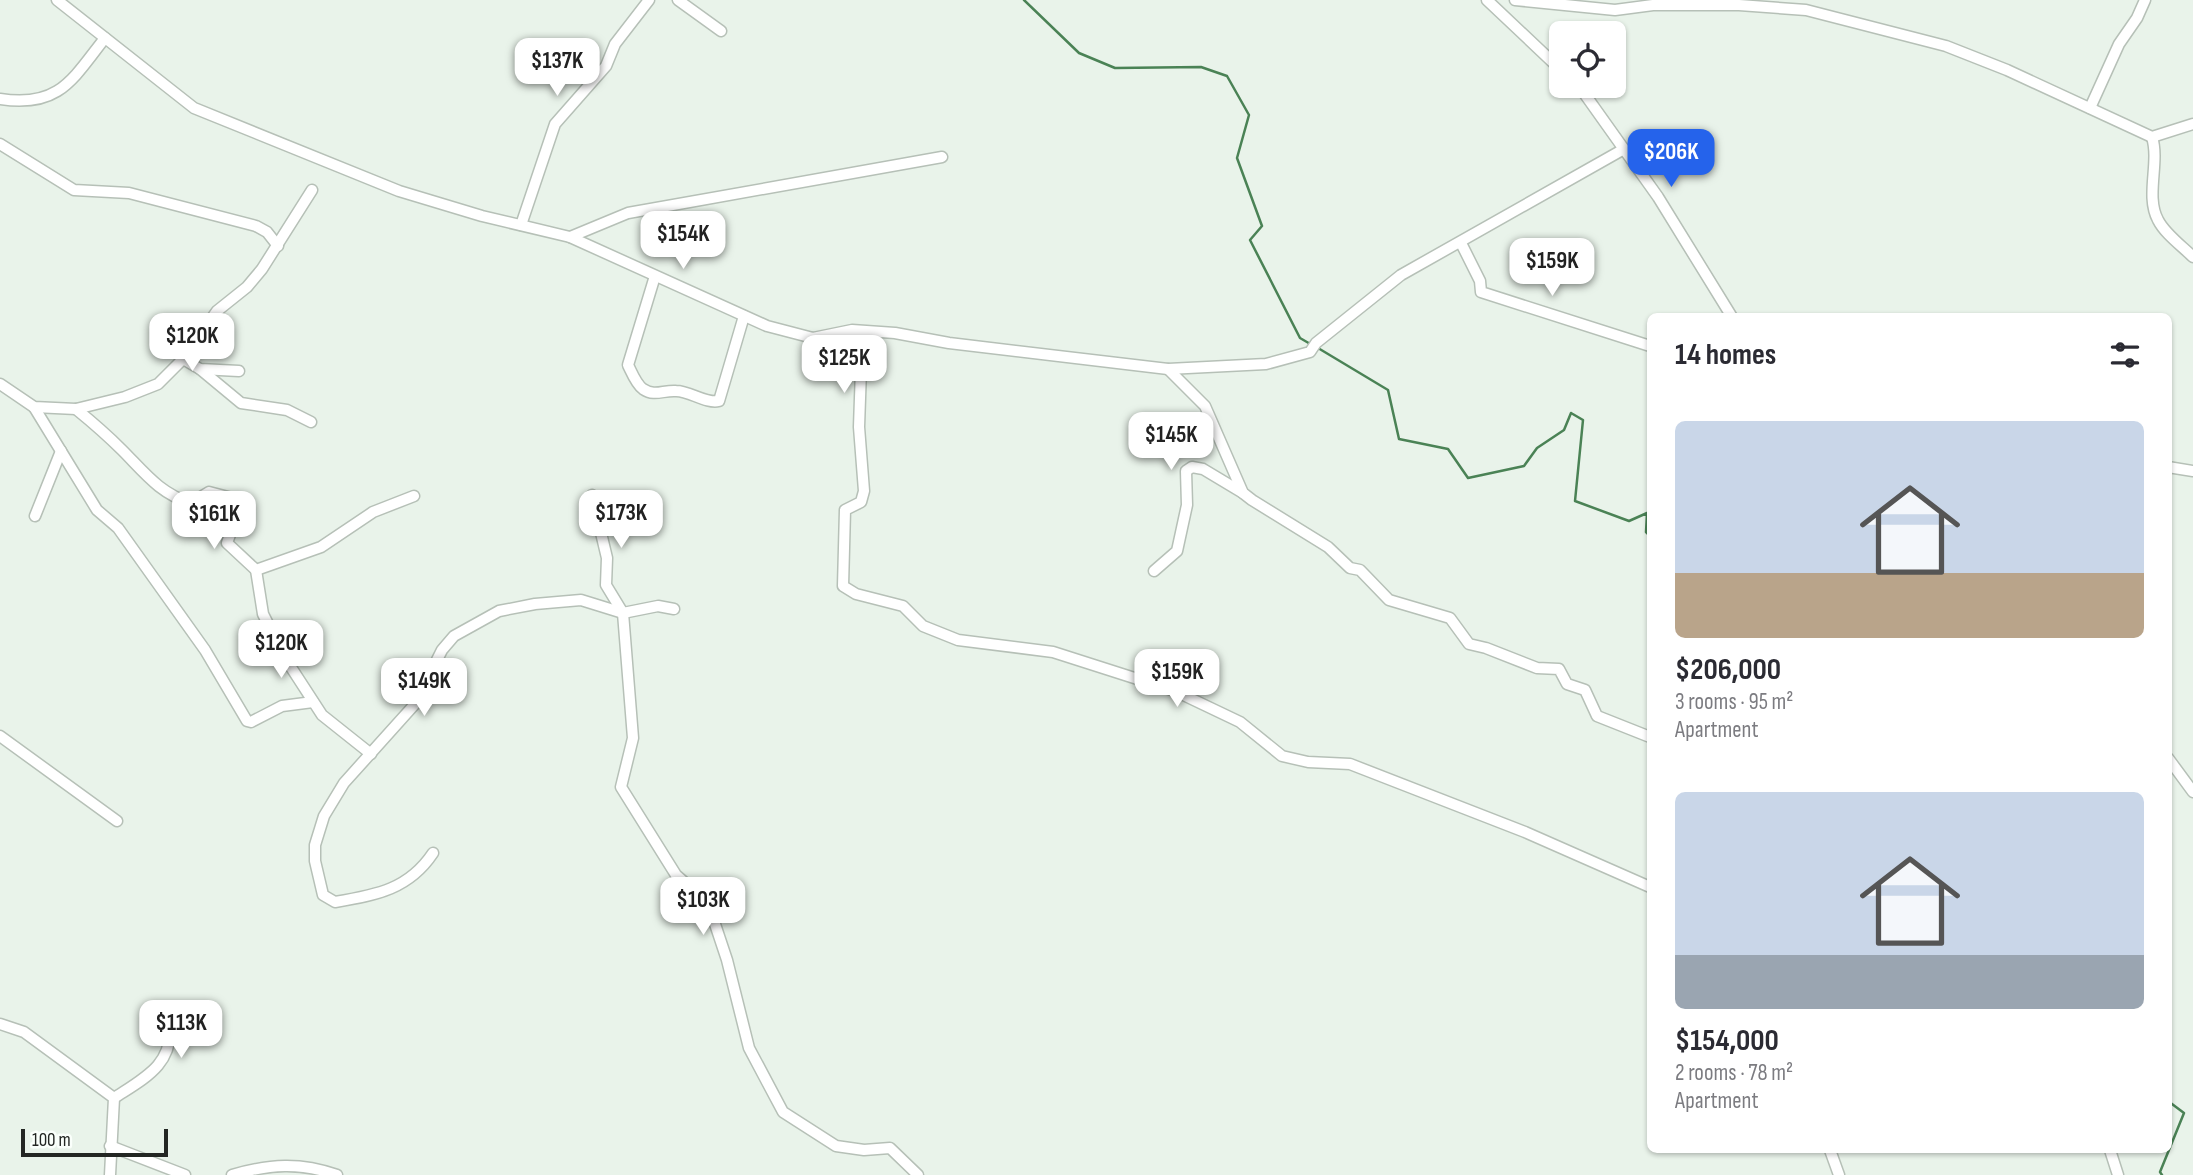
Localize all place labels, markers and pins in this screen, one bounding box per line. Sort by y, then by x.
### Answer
pin: $137K [508,38,606,98]
pin: $206K [1622,130,1720,189]
pin: $154K [634,212,732,271]
pin: $159K [1503,238,1601,298]
pin: $120K [143,314,241,373]
pin: $125K [795,336,893,395]
pin: $145K [1122,412,1220,472]
pin: $173K [572,490,670,550]
pin: $161K [165,491,263,551]
pin: $120K [232,620,330,680]
pin: $159K [1128,650,1226,709]
pin: $149K [375,658,473,718]
pin: $103K [654,878,752,937]
pin: $113K [132,1000,230,1060]

